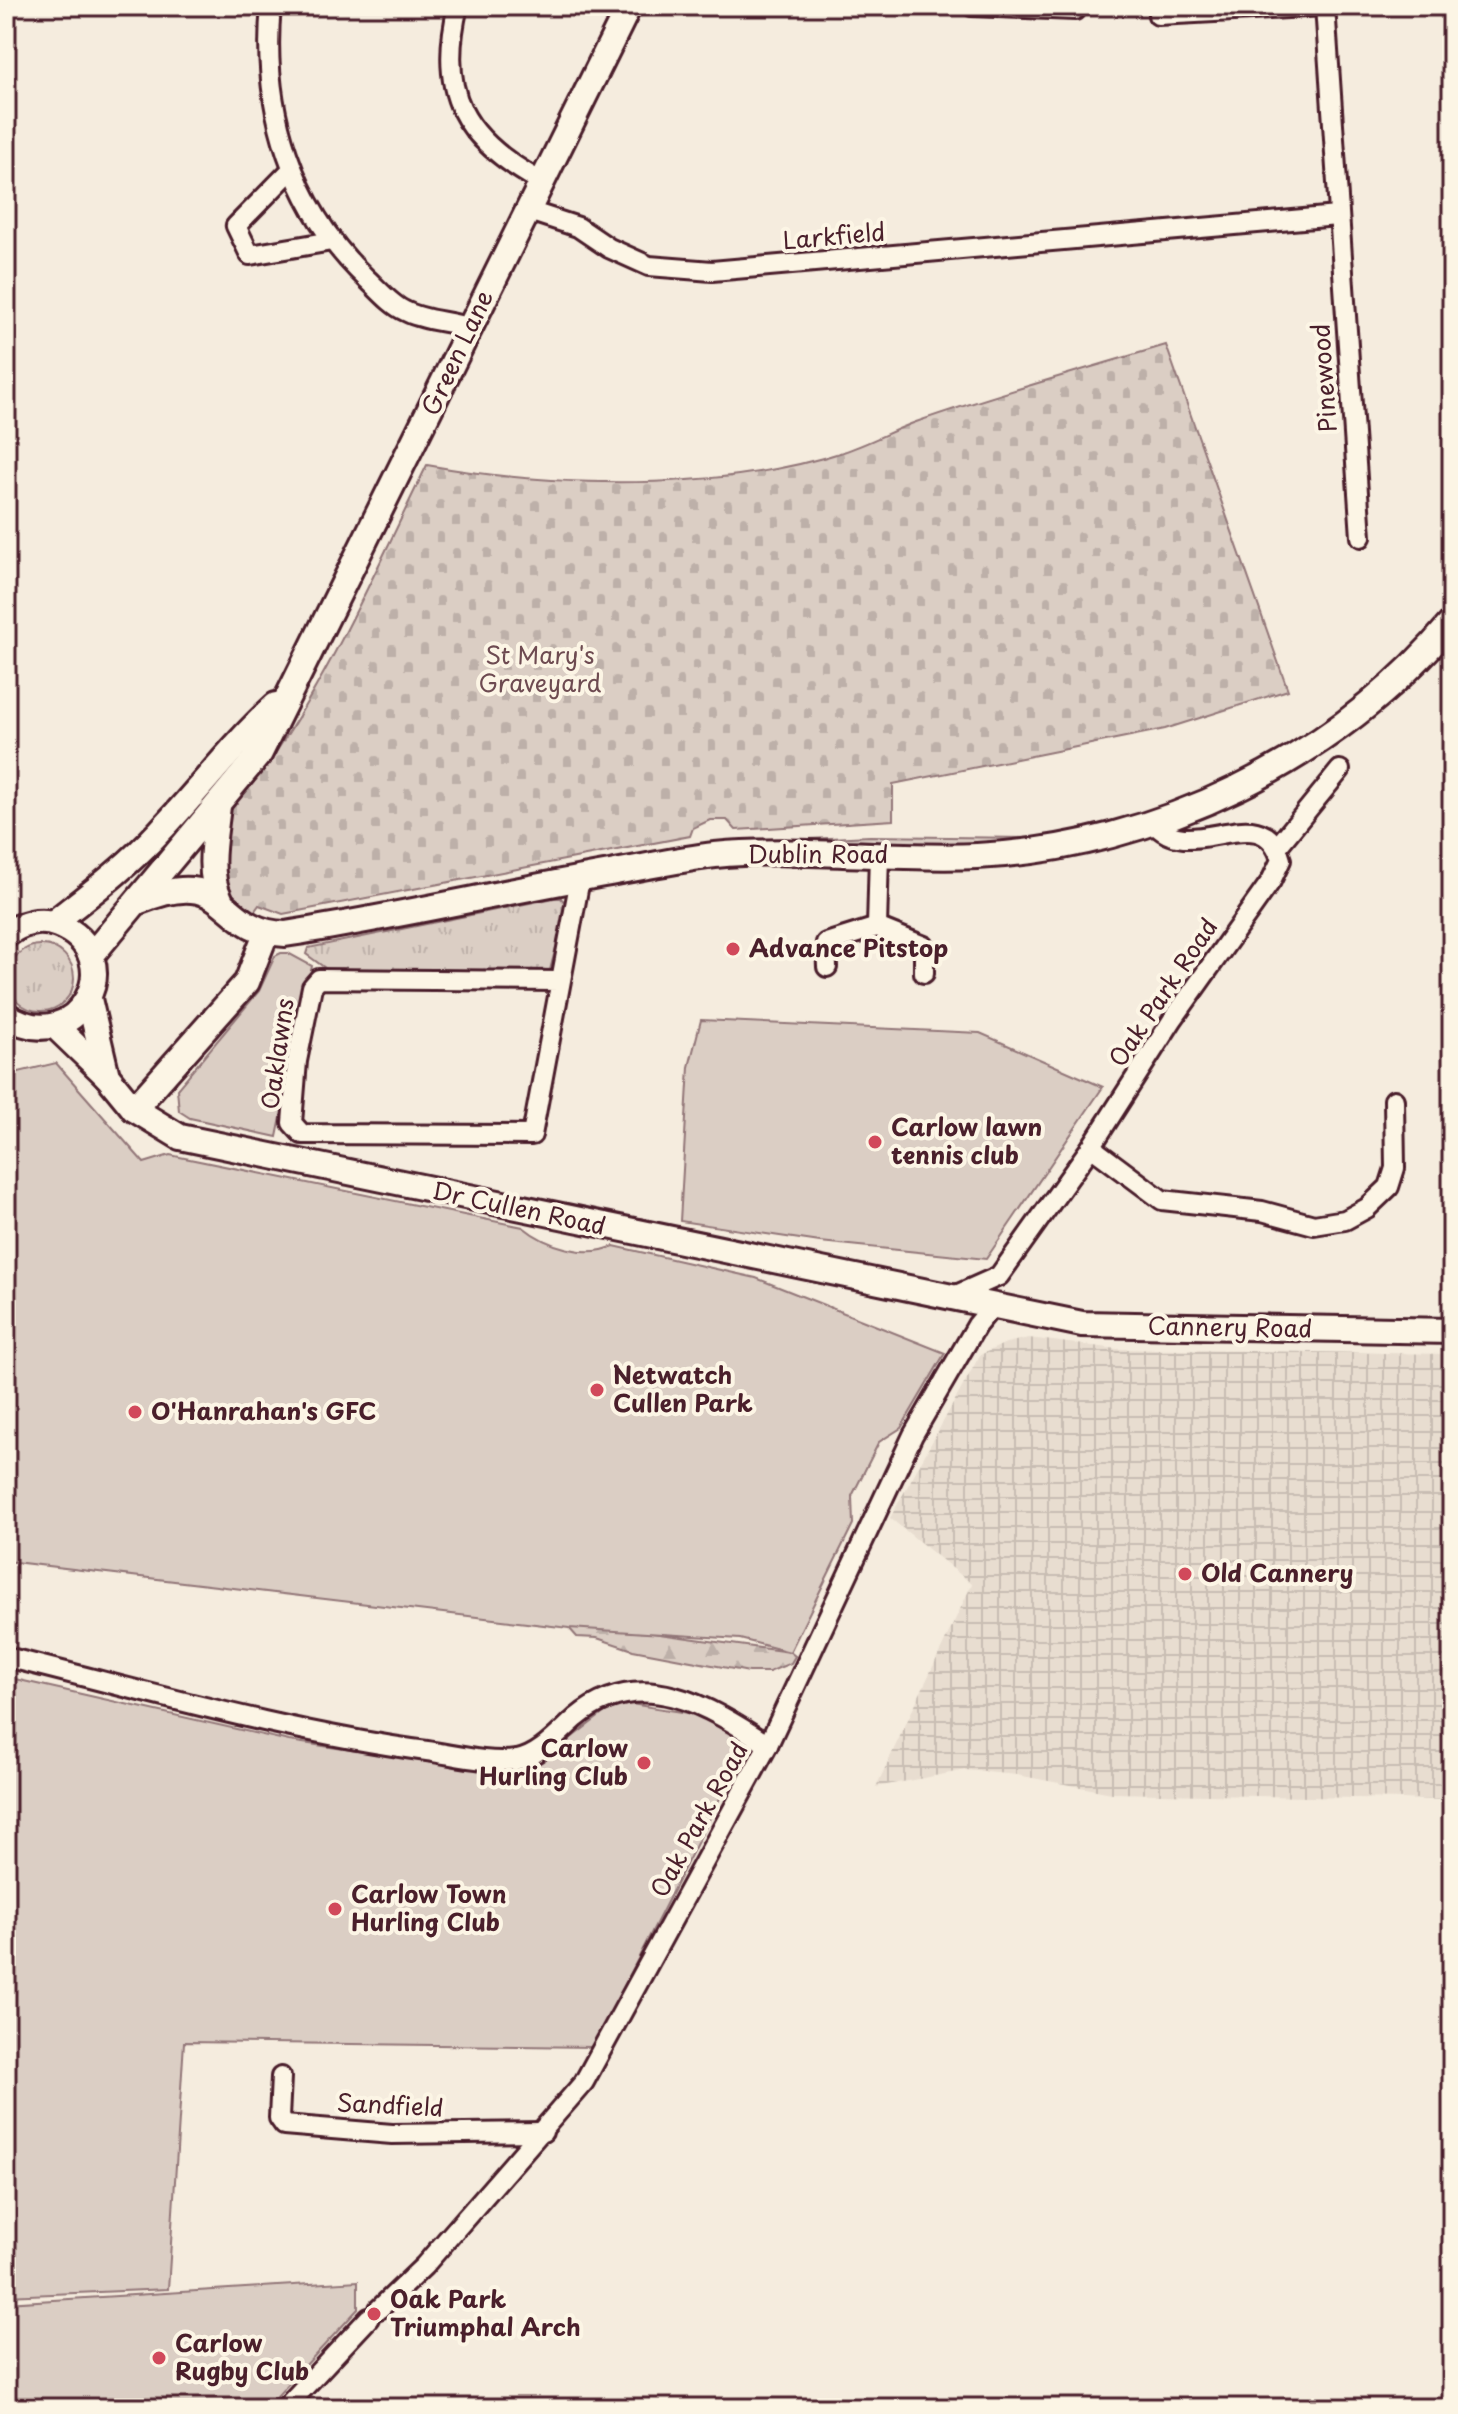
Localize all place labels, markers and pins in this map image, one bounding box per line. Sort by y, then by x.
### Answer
place label: Advance Pitstop [749,929,948,965]
marker: Advance Pitstop [724,940,742,958]
place label: Carlow lawn tennis club [891,1108,1042,1172]
marker: Carlow lawn tennis club [866,1133,884,1151]
place label: Netwatch Cullen Park [613,1356,753,1420]
marker: Netwatch Cullen Park [588,1381,606,1399]
place label: O'Hanrahan's GFC [151,1392,376,1428]
marker: O'Hanrahan's GFC [126,1403,144,1421]
place label: Old Cannery [1201,1554,1353,1590]
marker: Old Cannery [1176,1565,1194,1583]
place label: Carlow Hurling Club [479,1729,628,1793]
marker: Carlow Hurling Club [635,1754,653,1772]
place label: Carlow Town Hurling Club [351,1875,507,1939]
marker: Carlow Town Hurling Club [326,1900,344,1918]
place label: Oak Park Triumphal Arch [390,2280,581,2344]
marker: Oak Park Triumphal Arch [365,2305,383,2323]
place label: Carlow Rugby Club [175,2324,309,2388]
marker: Carlow Rugby Club [150,2349,168,2367]

